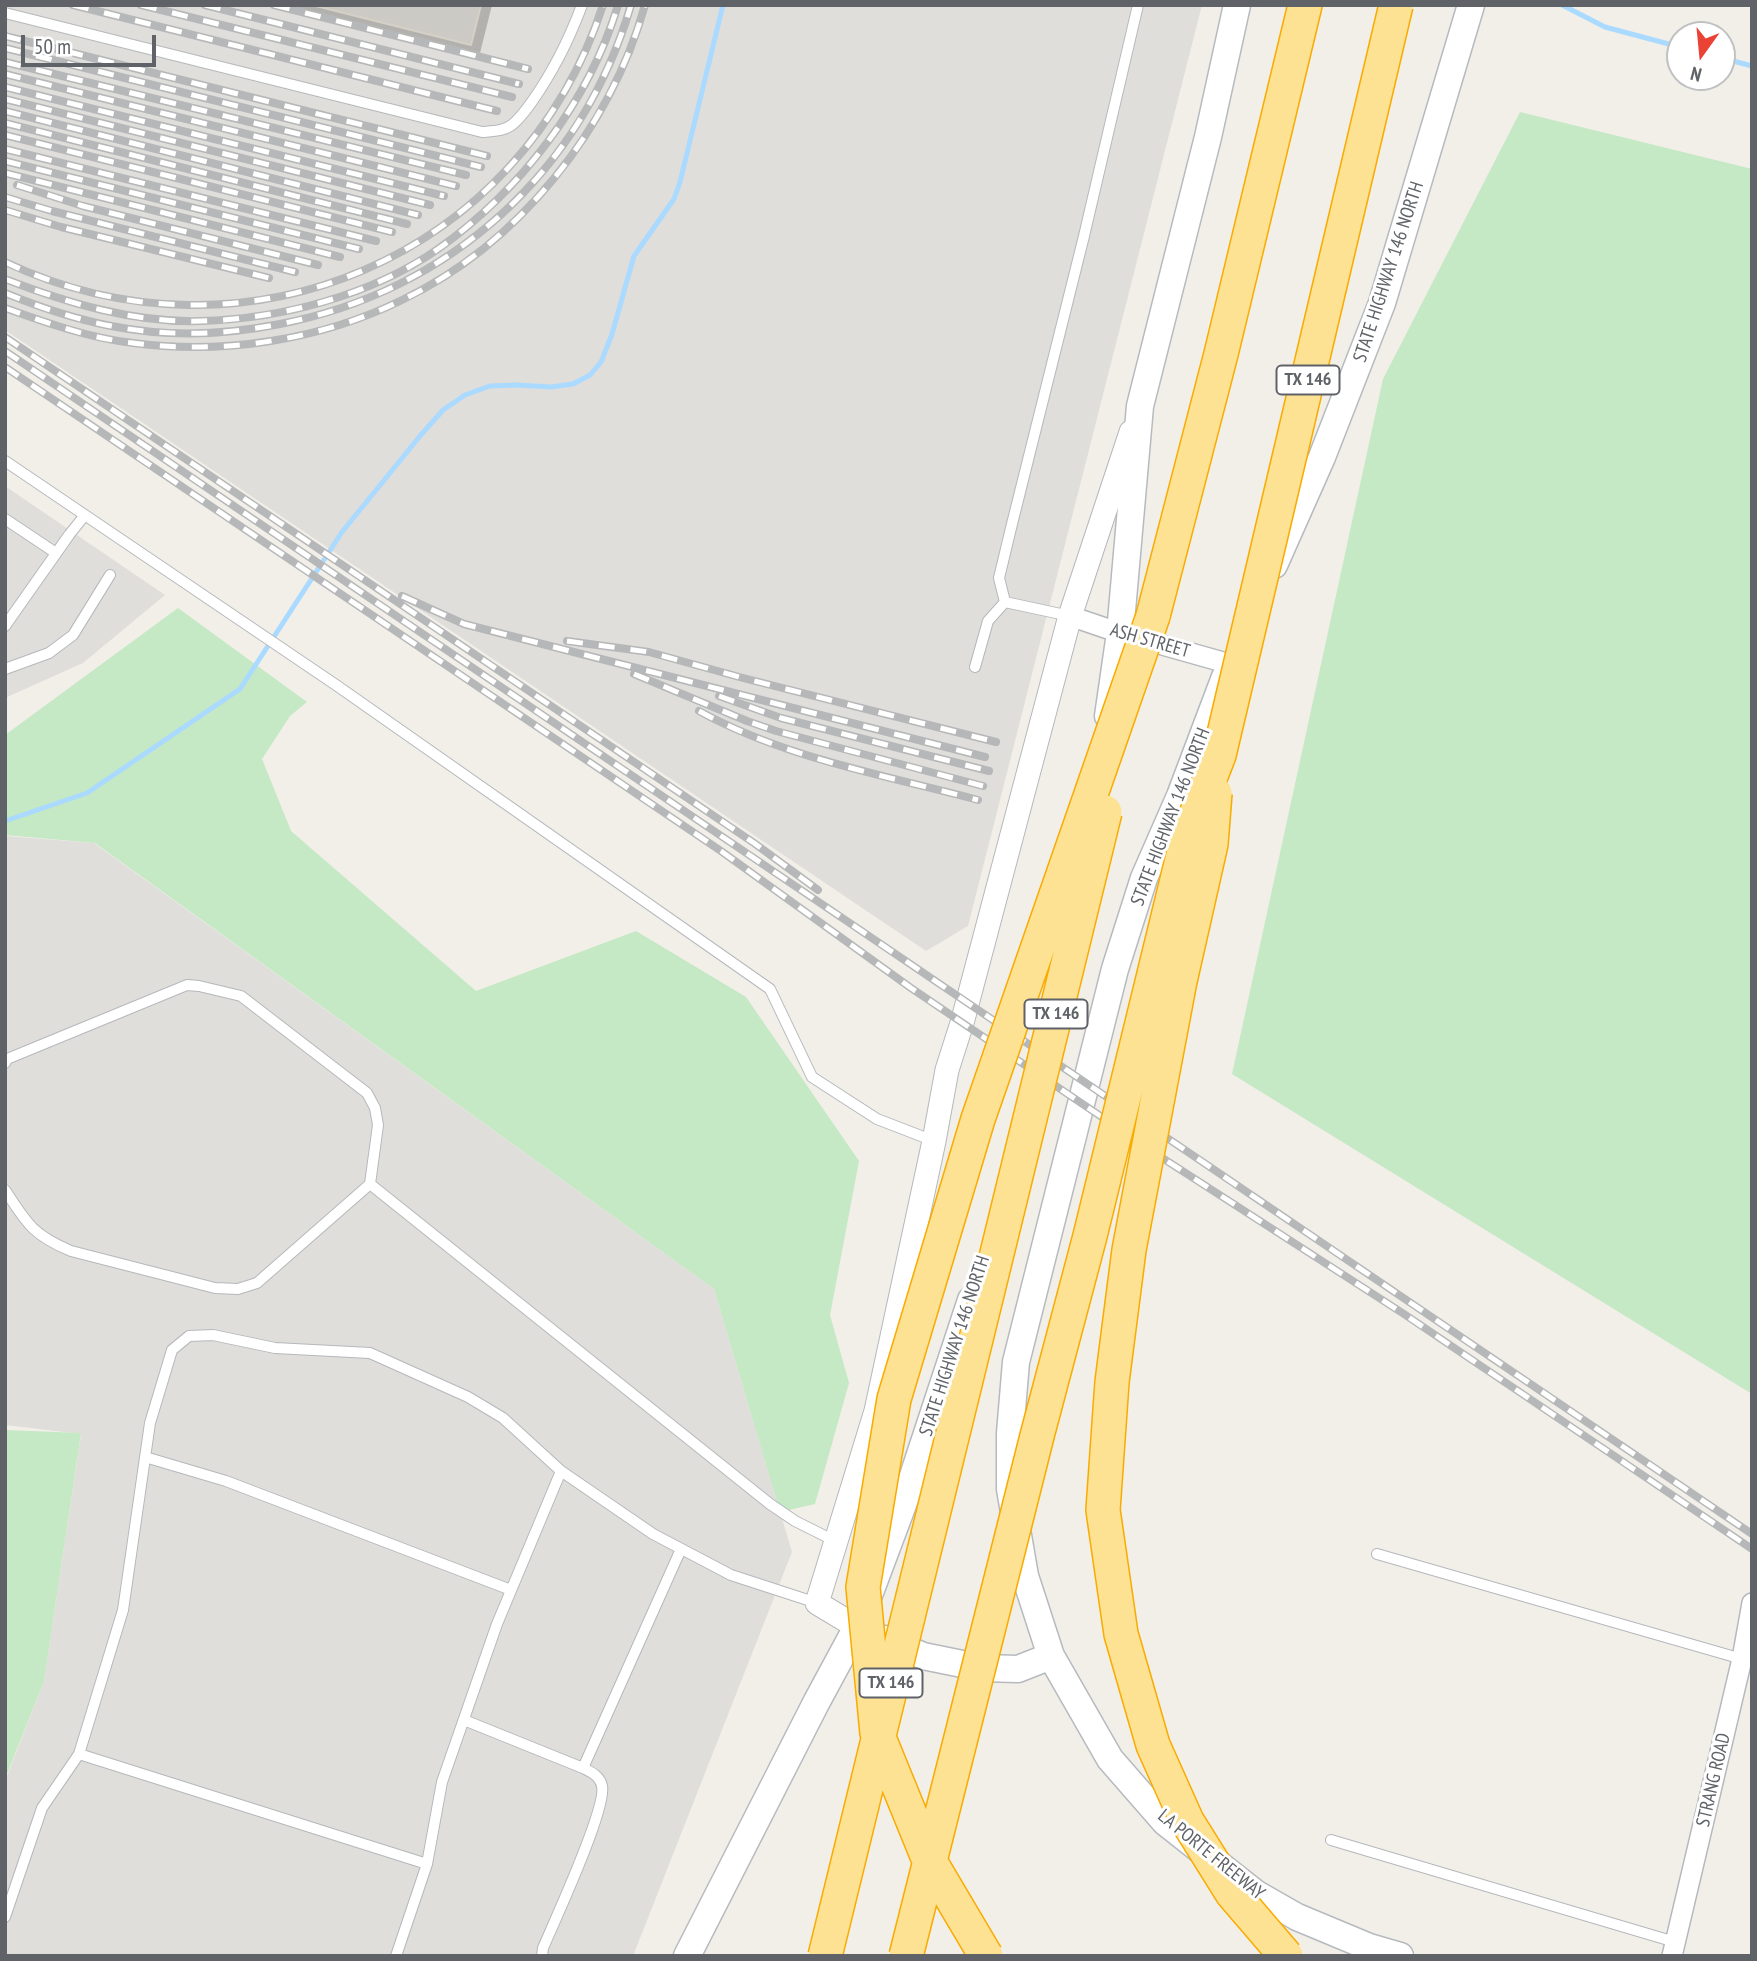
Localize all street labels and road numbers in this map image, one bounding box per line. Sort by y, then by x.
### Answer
street label: STATE HIGHWAY 146 NORTH [1349,179,1429,365]
road number: TX 146 [1276,366,1340,394]
street label: ASH STREET [1108,619,1192,663]
street label: STATE HIGHWAY 146 NORTH [1127,725,1215,909]
road number: TX 146 [1024,1000,1088,1028]
street label: STATE HIGHWAY 146 NORTH [915,1253,995,1439]
road number: TX 146 [860,1668,922,1698]
street label: STRANG ROAD [1692,1731,1736,1829]
street label: LA PORTE FREEWAY [1153,1805,1269,1905]

